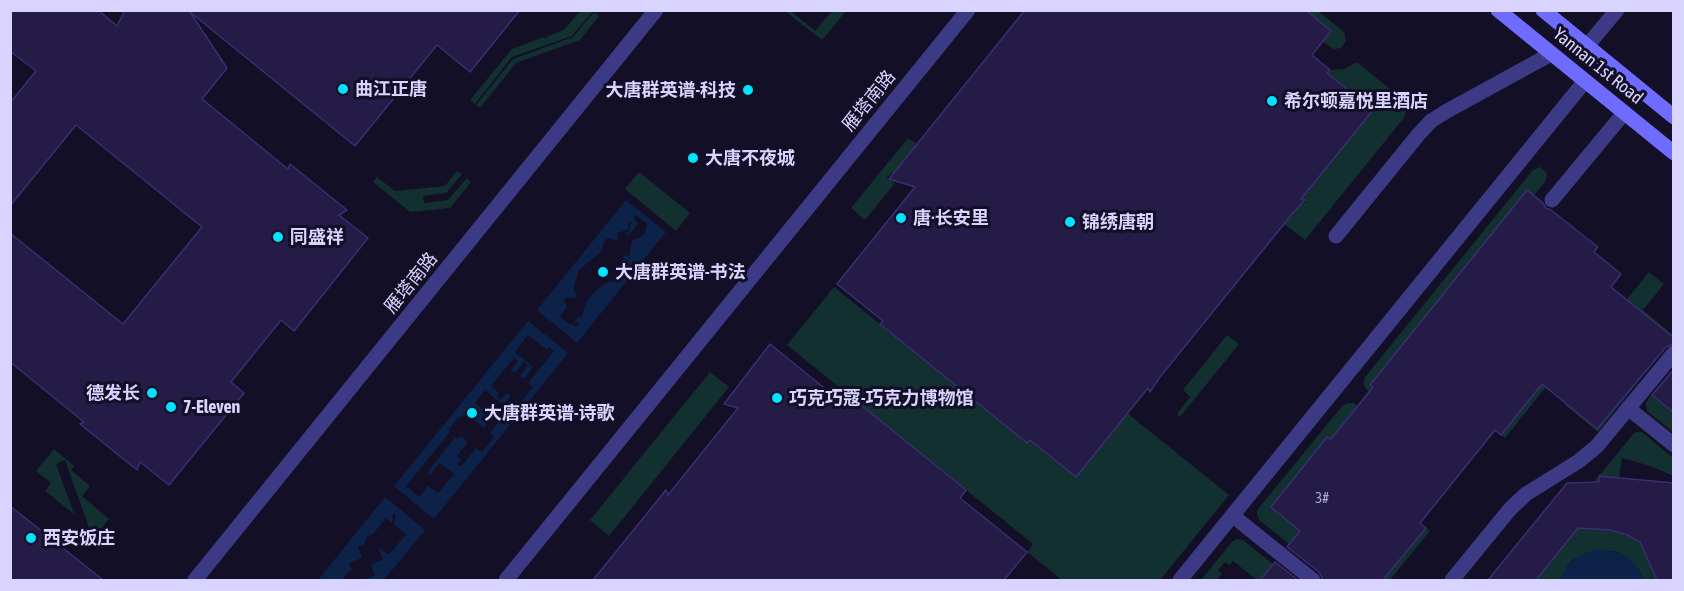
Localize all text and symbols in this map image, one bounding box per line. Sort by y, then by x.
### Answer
street label: Yannan 1st Road [1549,23,1647,109]
street label: 雁塔南路 [838,66,900,136]
place label: 曲江正唐 [355,78,427,100]
place label: 大唐群英谱-科技 [606,79,736,101]
marker: 曲江正唐 [336,82,350,96]
marker: 大唐群英谱-科技 [741,83,755,97]
place label: 希尔顿嘉悦里酒店 [1284,90,1428,112]
marker: 希尔顿嘉悦里酒店 [1265,94,1279,108]
place label: 大唐不夜城 [705,147,795,169]
marker: 大唐不夜城 [686,151,700,165]
place label: 唐·长安里 [913,207,989,229]
marker: 唐·长安里 [894,211,908,225]
place label: 锦绣唐朝 [1082,211,1154,233]
marker: 锦绣唐朝 [1063,215,1077,229]
place label: 同盛祥 [290,226,344,248]
marker: 同盛祥 [271,230,285,244]
street label: 雁塔南路 [380,248,442,318]
place label: 大唐群英谱-书法 [615,261,745,283]
marker: 大唐群英谱-书法 [596,265,610,279]
place label: 德发长 [86,382,140,404]
marker: 德发长 [145,386,159,400]
place label: 巧克巧蔻-巧克力博物馆 [789,387,973,409]
marker: 巧克巧蔻-巧克力博物馆 [770,391,784,405]
place label: 7-Eleven [183,396,240,418]
marker: 7-Eleven [164,400,178,414]
place label: 大唐群英谱-诗歌 [484,402,614,424]
marker: 大唐群英谱-诗歌 [465,406,479,420]
house number: 3# [1315,489,1329,507]
place label: 西安饭庄 [43,527,115,549]
marker: 西安饭庄 [24,531,38,545]

